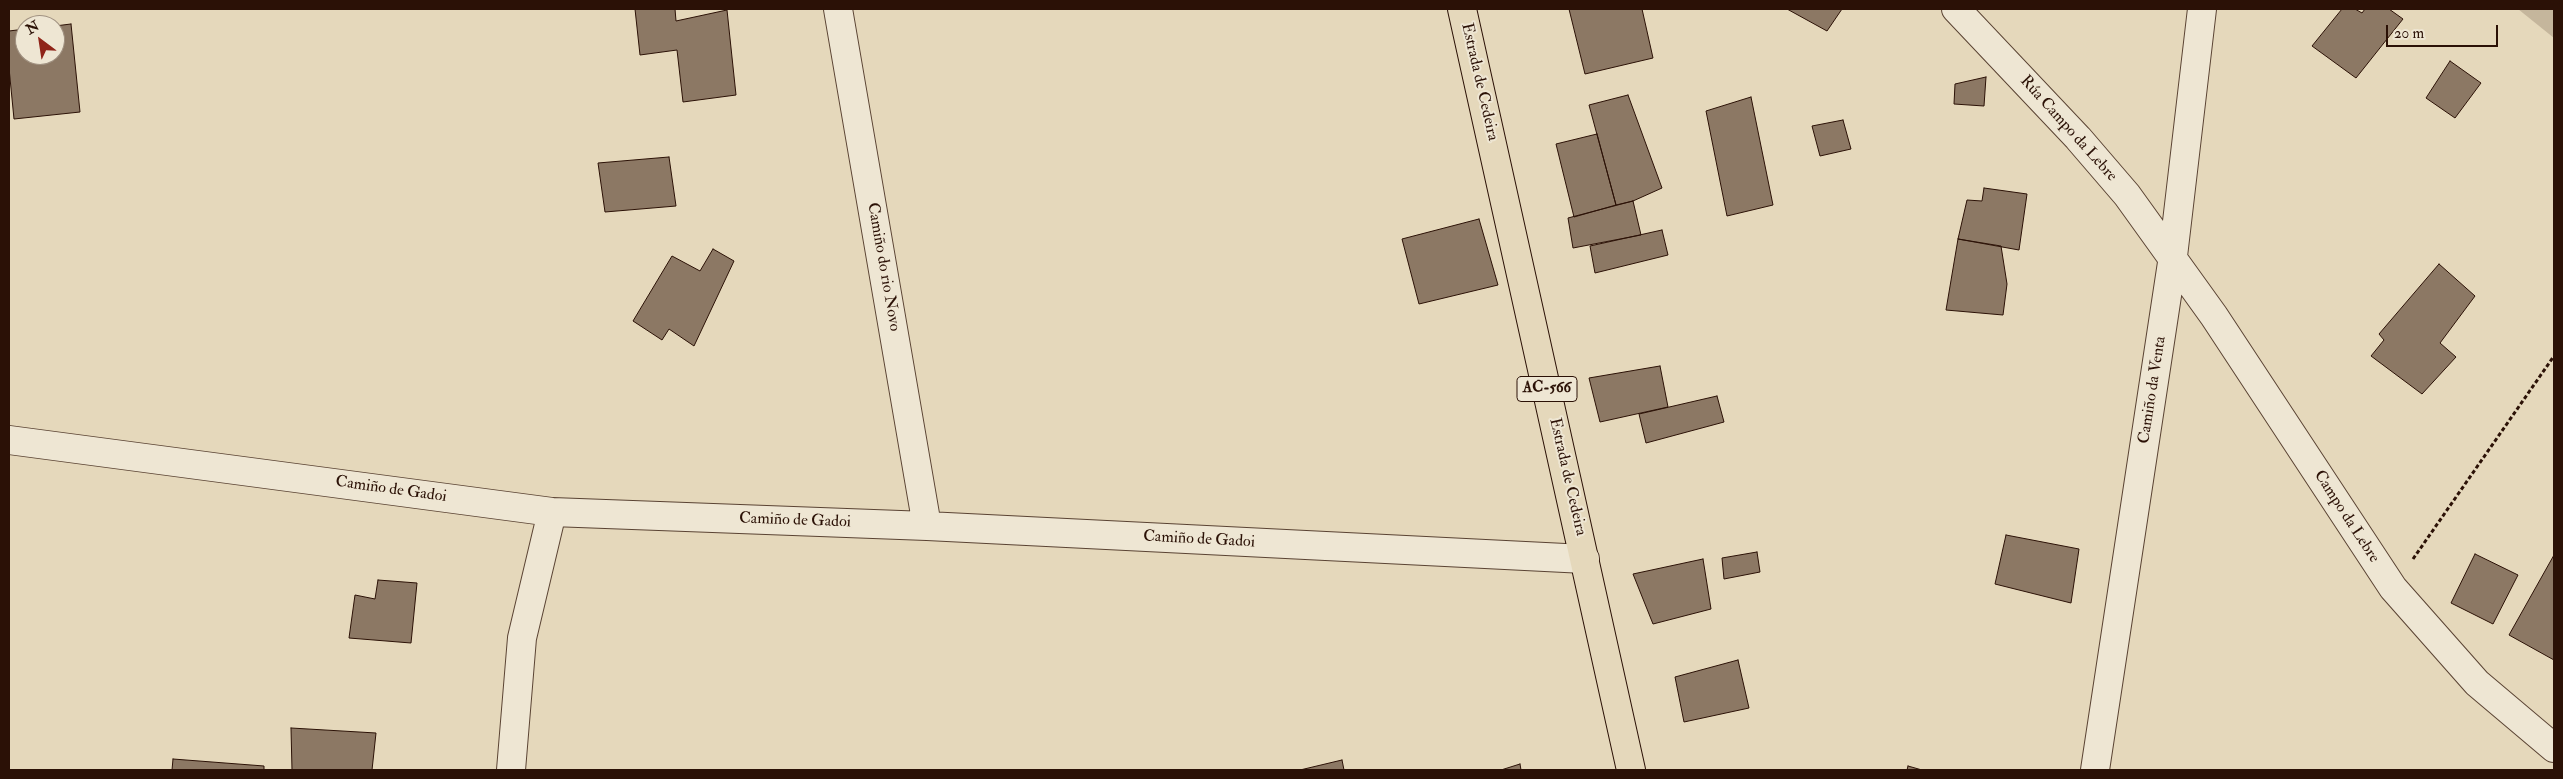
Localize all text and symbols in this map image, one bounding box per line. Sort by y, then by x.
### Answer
north arrow [15,15,65,65]
scale bar [2388,15,2500,47]
text: N [23,17,42,38]
street label: Estrada de Cedeira [1456,21,1502,143]
text: 20 m [2394,24,2424,43]
street label: Rúa Campo da Lebre [2015,72,2121,186]
street label: Camiño do rio Novo [862,201,904,333]
street label: Camiño da Venta [2135,335,2171,445]
road number: AC-566 [1517,376,1577,402]
street label: Estrada de Cedeira [1544,416,1590,538]
street label: Campo da Lebre [2309,467,2383,567]
street label: Camiño de Gadoi [334,473,448,507]
street label: Camiño de Gadoi [739,509,851,533]
street label: Camiño de Gadoi [1143,527,1255,553]

